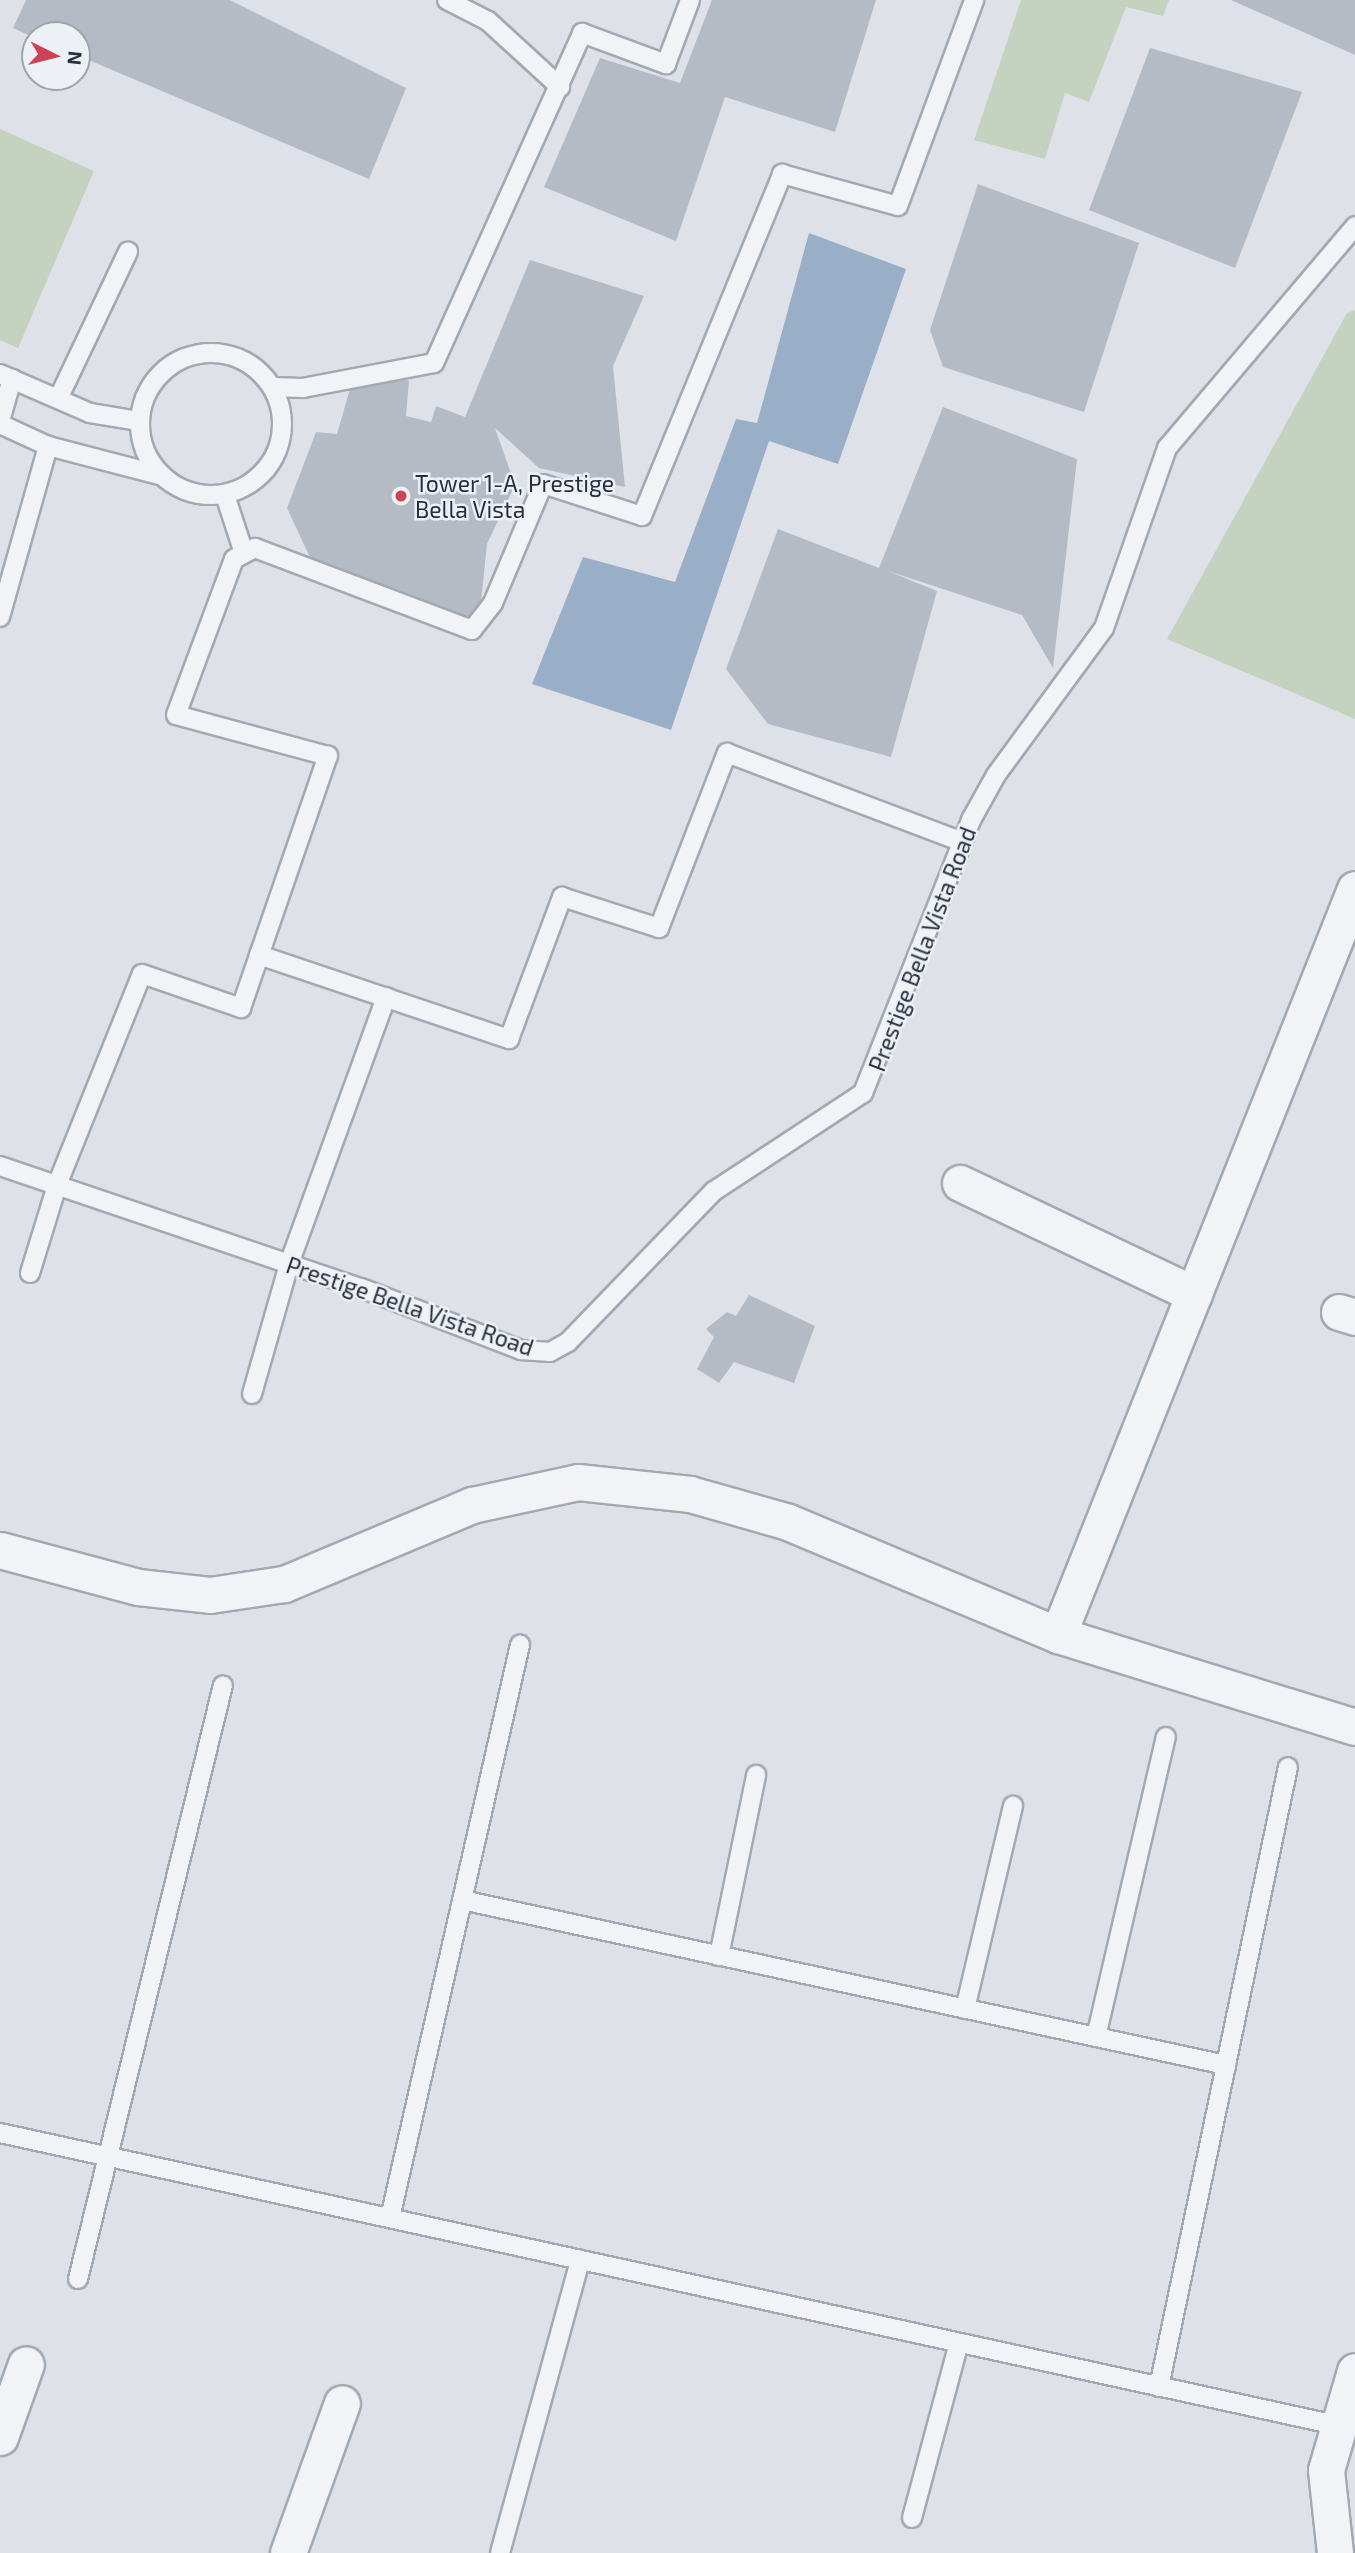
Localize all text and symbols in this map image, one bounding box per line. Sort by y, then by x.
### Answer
north arrow [21,21,91,91]
text: N [63,50,88,66]
place label: Tower 1-A, Prestige Bella Vista [415,469,615,523]
marker: Tower 1-A, Prestige Bella Vista [393,488,409,504]
street label: Prestige Bella Vista Road [863,823,981,1075]
street label: Prestige Bella Vista Road [283,1251,537,1361]

